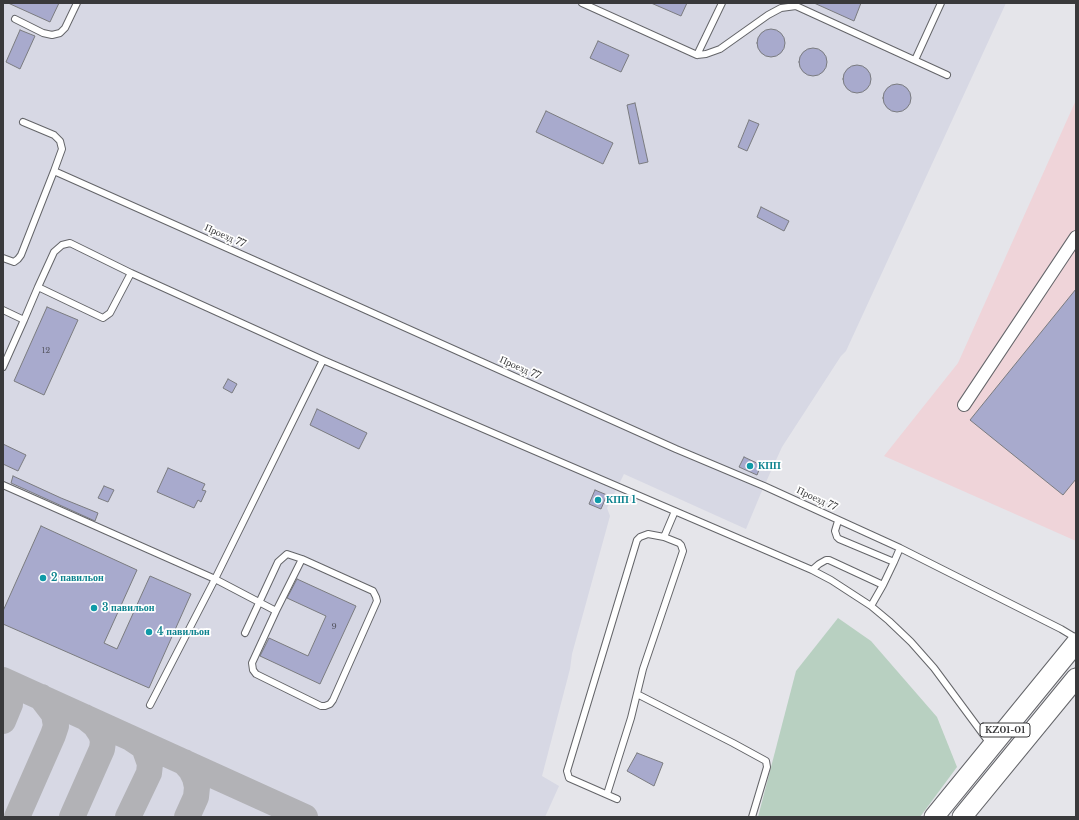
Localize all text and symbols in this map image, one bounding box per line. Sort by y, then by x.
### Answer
street label: Проезд 77 [203,222,247,250]
house number: 12 [42,346,50,356]
street label: Проезд 77 [498,354,542,382]
place label: КПП [758,460,781,472]
marker: КПП [745,461,755,471]
street label: Проезд 77 [795,484,839,514]
place label: КПП 1 [606,494,636,506]
marker: КПП 1 [593,495,603,505]
place label: 2 павильон [51,572,104,584]
marker: 2 павильон [38,573,48,583]
place label: 3 павильон [102,602,155,614]
marker: 3 павильон [89,603,99,613]
house number: 9 [331,622,337,632]
place label: 4 павильон [157,626,210,638]
marker: 4 павильон [144,627,154,637]
road number: KZ01-01 [980,723,1030,737]

